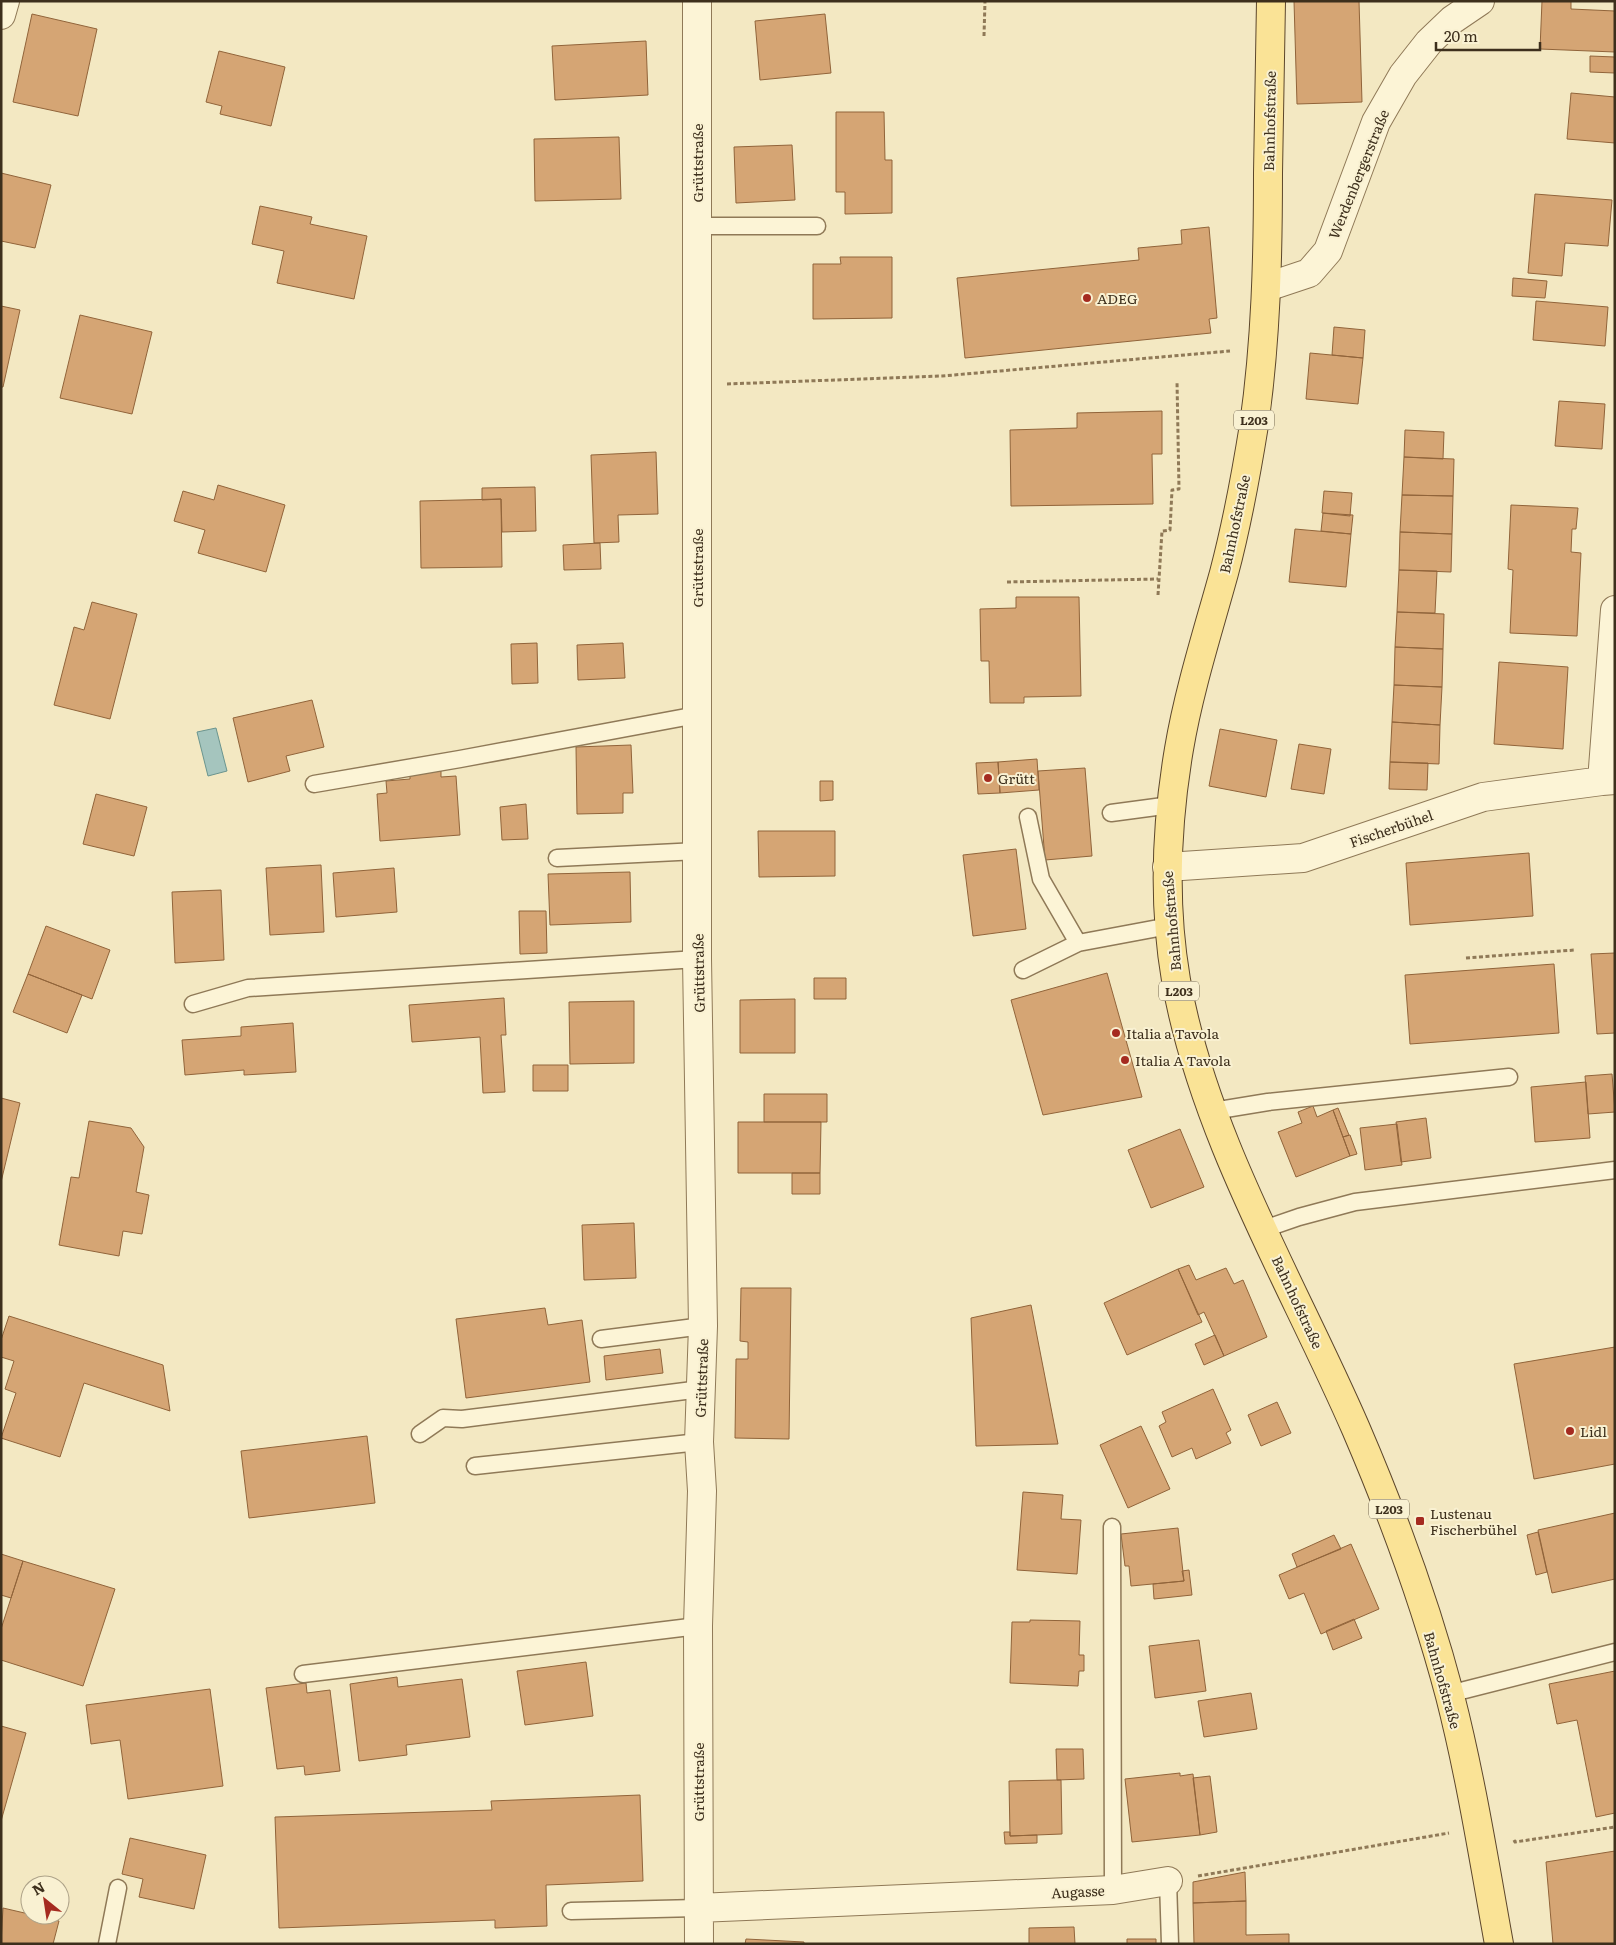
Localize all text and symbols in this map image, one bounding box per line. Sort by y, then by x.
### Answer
scale bar [1436,20,1540,52]
text: 20 m [1444,24,1478,47]
street label: Bahnhofstraße [1258,71,1280,171]
street label: Werdenbergerstraße [1323,106,1393,242]
street label: Grüttstraße [687,123,707,203]
place label: ADEG [1097,288,1138,308]
marker: ADEG [1081,292,1093,304]
road number: L203 [1234,410,1274,430]
street label: Bahnhofstraße [1214,473,1254,575]
street label: Grüttstraße [687,528,707,608]
place label: Grütt [998,768,1035,788]
marker: Grütt [982,772,994,784]
street label: Fischerbühel [1346,804,1436,852]
street label: Bahnhofstraße [1157,870,1185,972]
street label: Grüttstraße [687,933,709,1013]
road number: L203 [1159,981,1199,1000]
place label: Italia a Tavola [1126,1023,1220,1043]
marker: Italia a Tavola [1110,1027,1122,1039]
place label: Italia A Tavola [1135,1050,1231,1070]
marker: Italia A Tavola [1119,1054,1131,1066]
street label: Bahnhofstraße [1268,1252,1328,1352]
street label: Grüttstraße [690,1338,712,1418]
place label: Lidl [1580,1421,1607,1441]
marker: Lidl [1564,1425,1576,1437]
road number: L203 [1369,1500,1409,1518]
place label: Lustenau Fischerbühel [1430,1503,1518,1539]
marker: Lustenau Fischerbühel [1414,1515,1426,1527]
street label: Bahnhofstraße [1420,1629,1466,1731]
street label: Grüttstraße [688,1742,708,1822]
north arrow [20,1875,70,1925]
text: N [28,1876,48,1899]
street label: Augasse [1051,1880,1105,1902]

